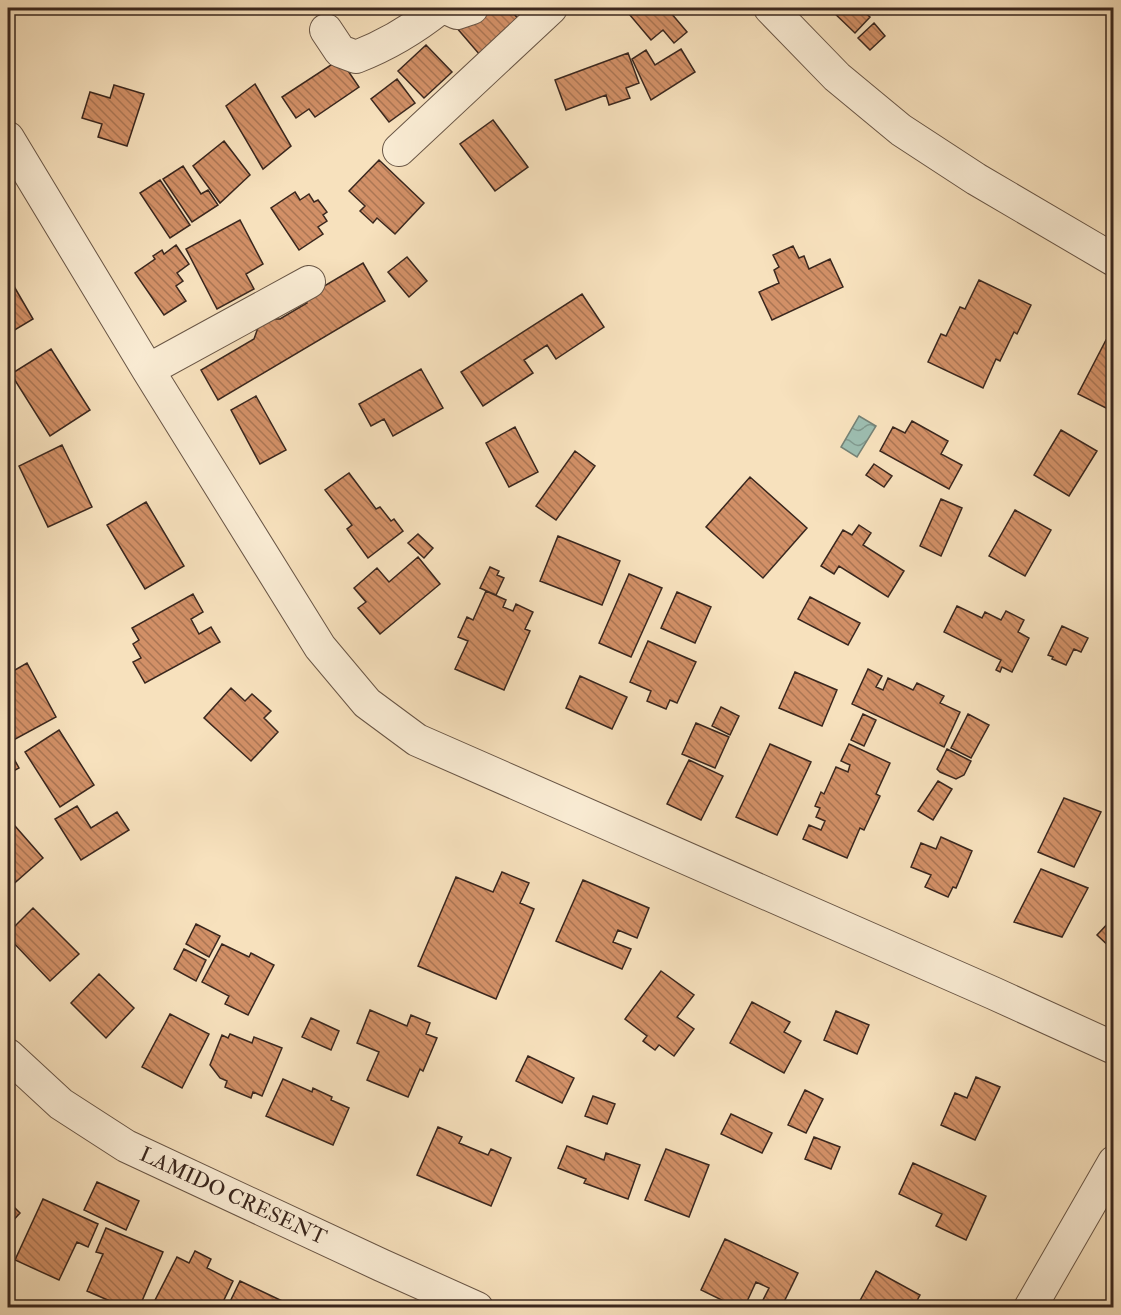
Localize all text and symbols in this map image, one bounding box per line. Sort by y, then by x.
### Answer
street label: LAMIDO CRESENT [135,1141,331,1251]

